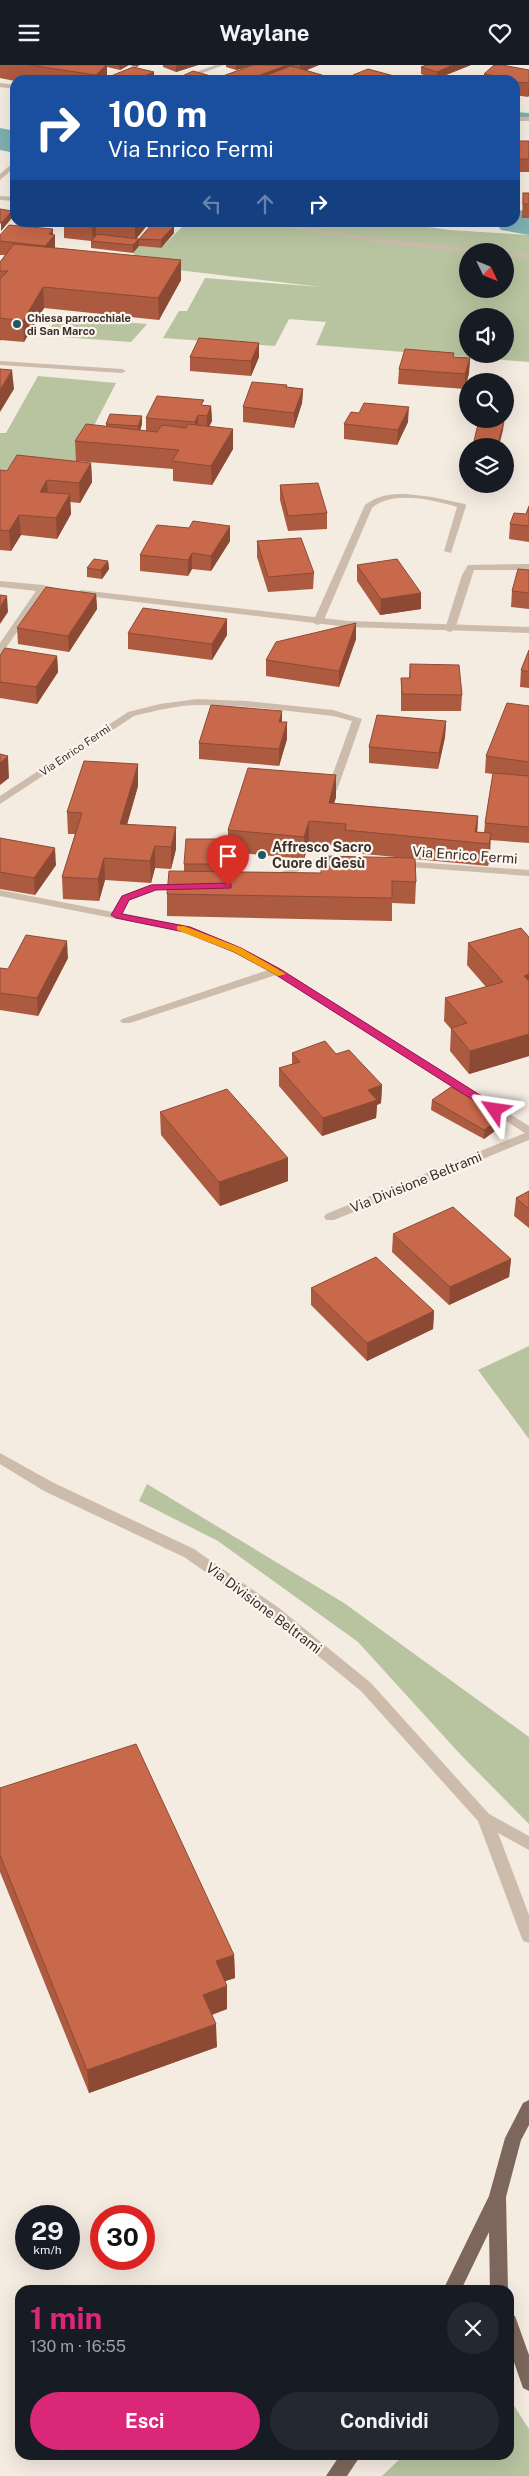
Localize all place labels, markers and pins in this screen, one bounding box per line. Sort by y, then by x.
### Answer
place label: Chiesa parrocchiale di San Marco [27,312,131,337]
marker: Chiesa parrocchiale di San Marco [11,318,23,330]
pin [207,835,249,886]
place label: Affresco Sacro Cuore di Gesù [272,839,371,871]
marker: Affresco Sacro Cuore di Gesù [256,849,268,861]

